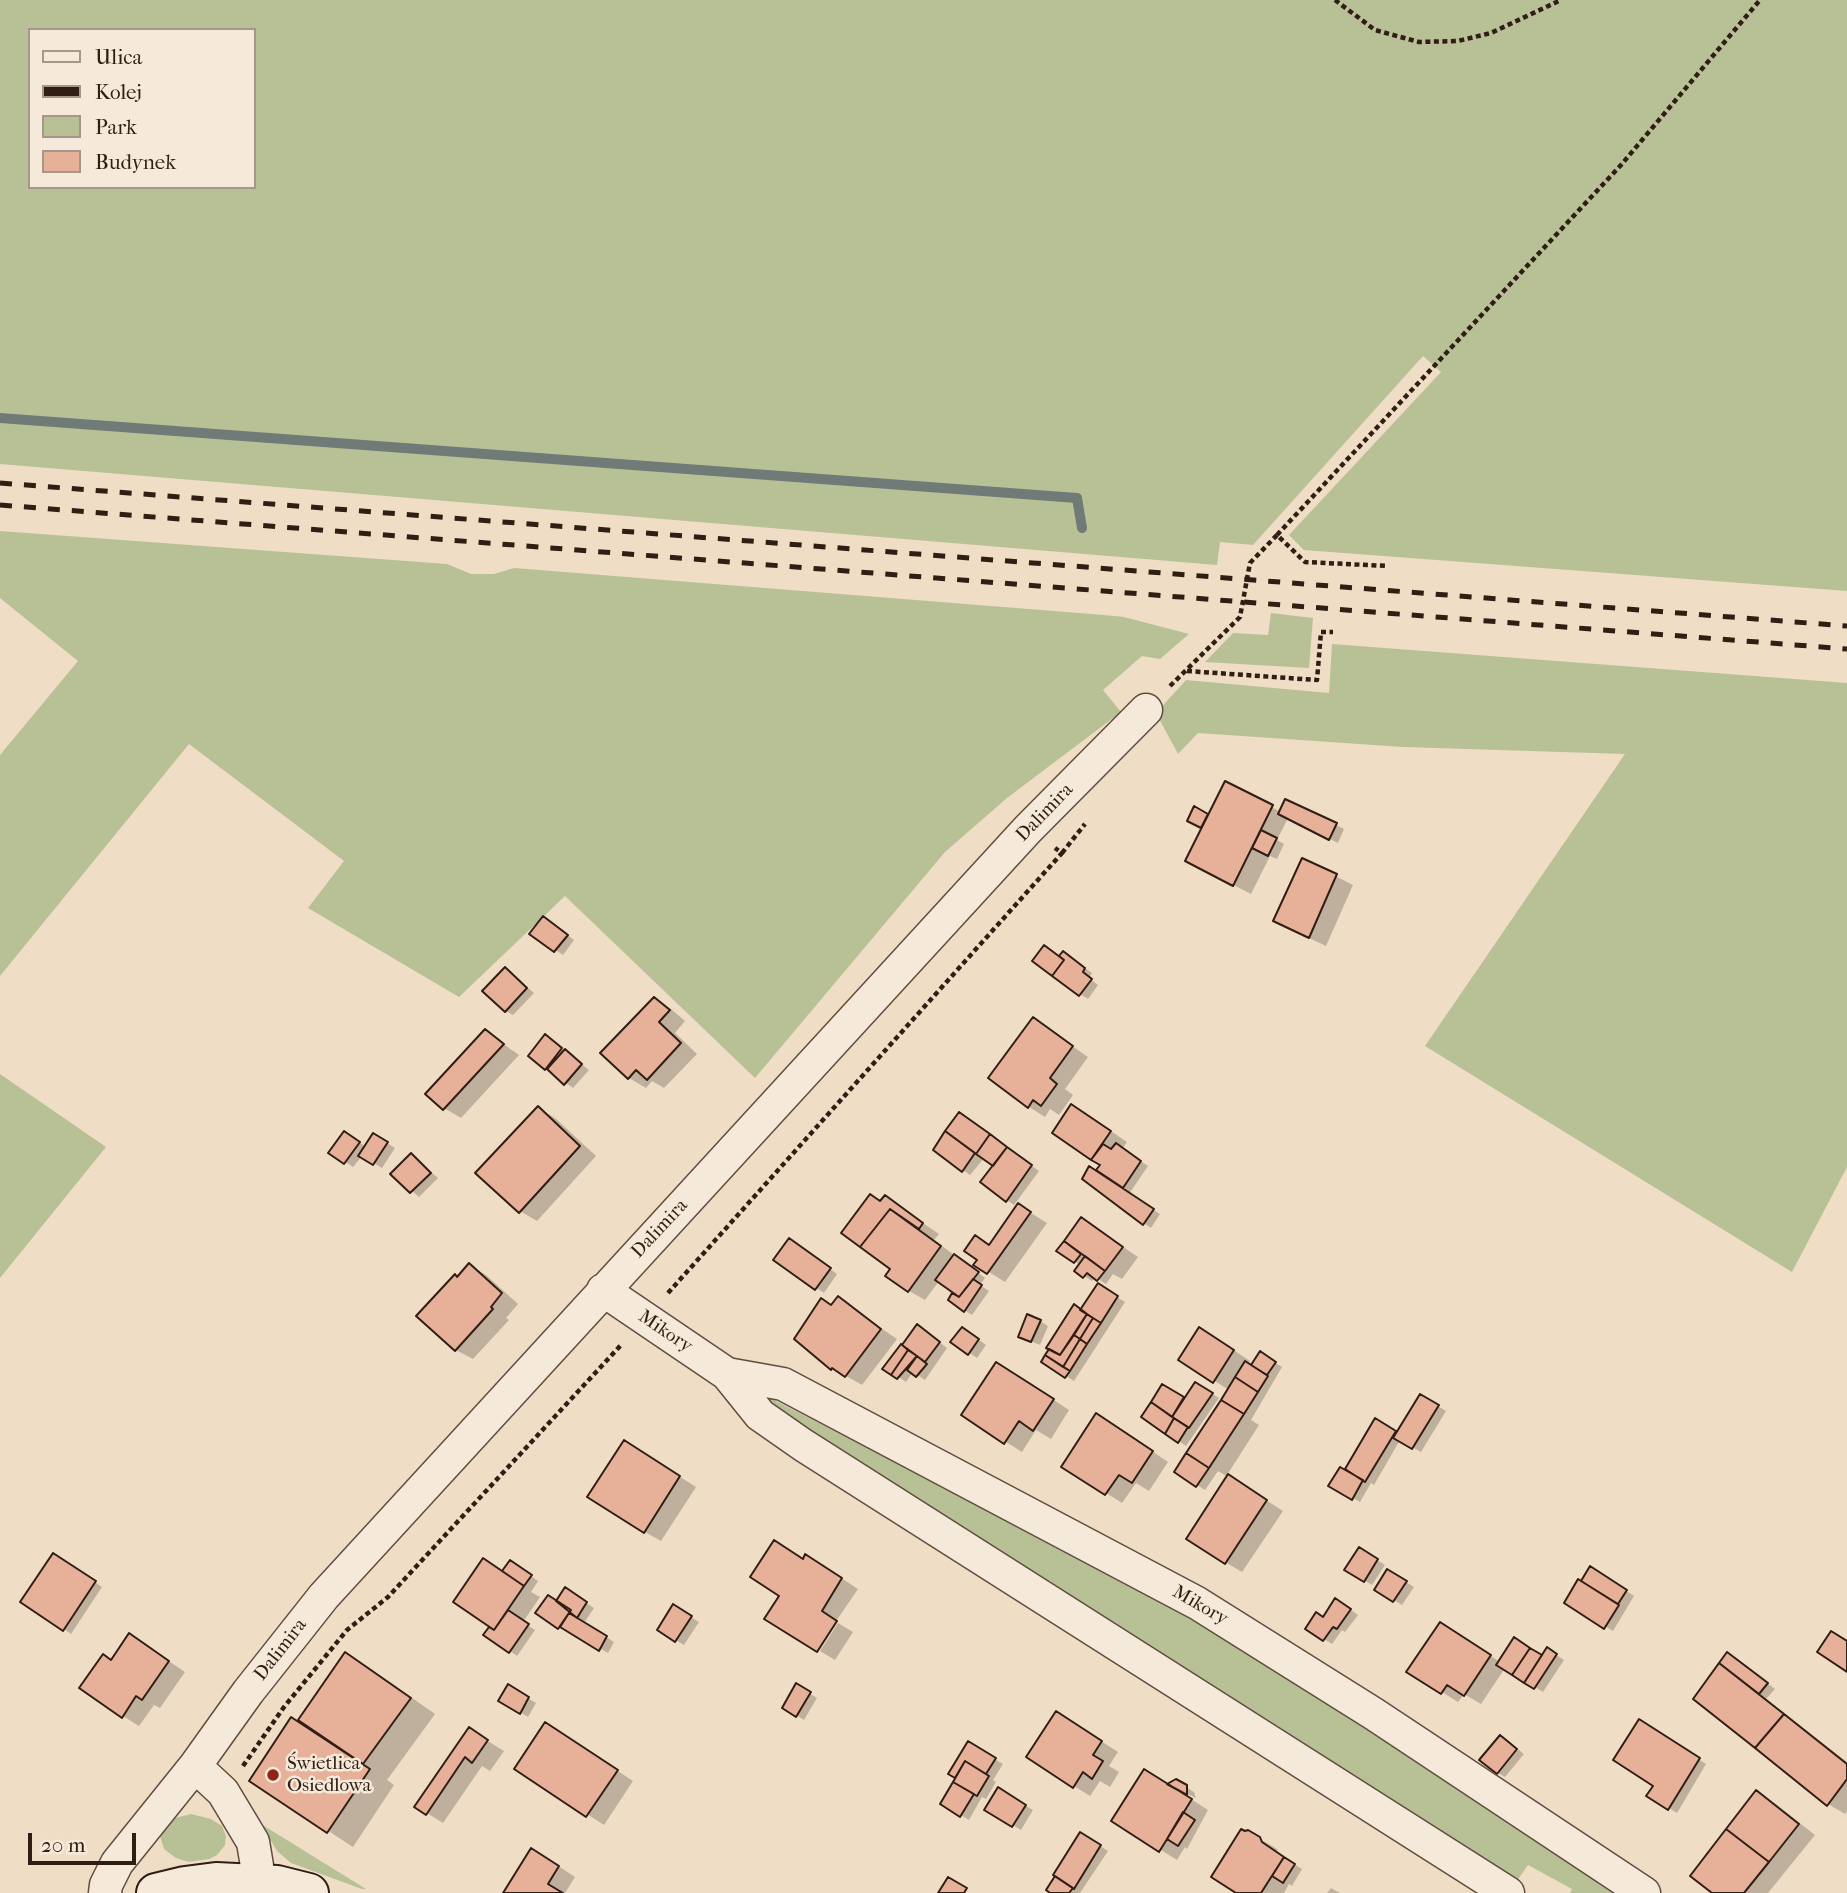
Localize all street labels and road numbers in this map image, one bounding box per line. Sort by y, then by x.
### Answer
street label: Dalimira [1012,779,1078,847]
street label: Dalimira [627,1195,693,1263]
street label: Mikory [634,1306,696,1358]
street label: Mikory [1168,1581,1232,1631]
street label: Dalimira [250,1614,312,1686]

